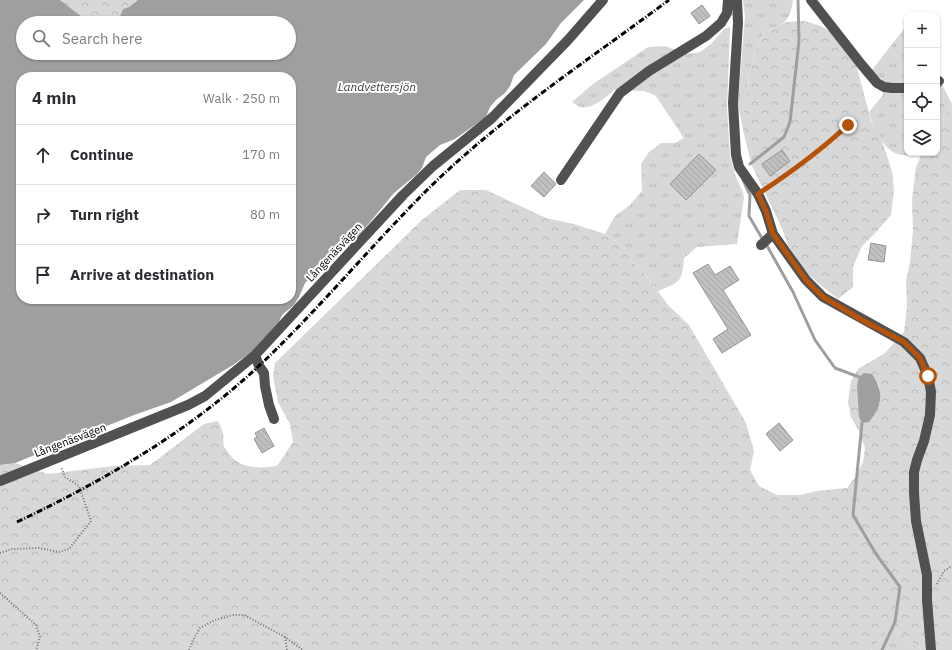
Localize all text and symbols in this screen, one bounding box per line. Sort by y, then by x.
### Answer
map controls [904,12,940,156]
button: + [904,12,940,48]
search box [16,16,296,60]
icon: search [30,27,52,49]
text: Search here [62,29,142,48]
button: − [904,48,940,84]
water label: Landvettersjön [338,79,416,94]
button: locate [904,84,940,120]
text: 4 min [32,87,76,109]
text: Walk · 250 m [203,90,280,107]
route end [839,116,857,134]
button: layers [904,120,940,156]
icon: ahead [32,144,54,166]
text: Continue [70,145,134,164]
text: 170 m [242,146,280,163]
icon: right [32,204,54,226]
text: Turn right [70,205,139,224]
text: 80 m [250,206,280,223]
street label: Långenäsvägen [303,219,365,285]
icon: arrive [32,264,54,286]
text: Arrive at destination [70,265,214,284]
route start [919,367,937,385]
street label: Långenäsvägen [32,420,108,460]

